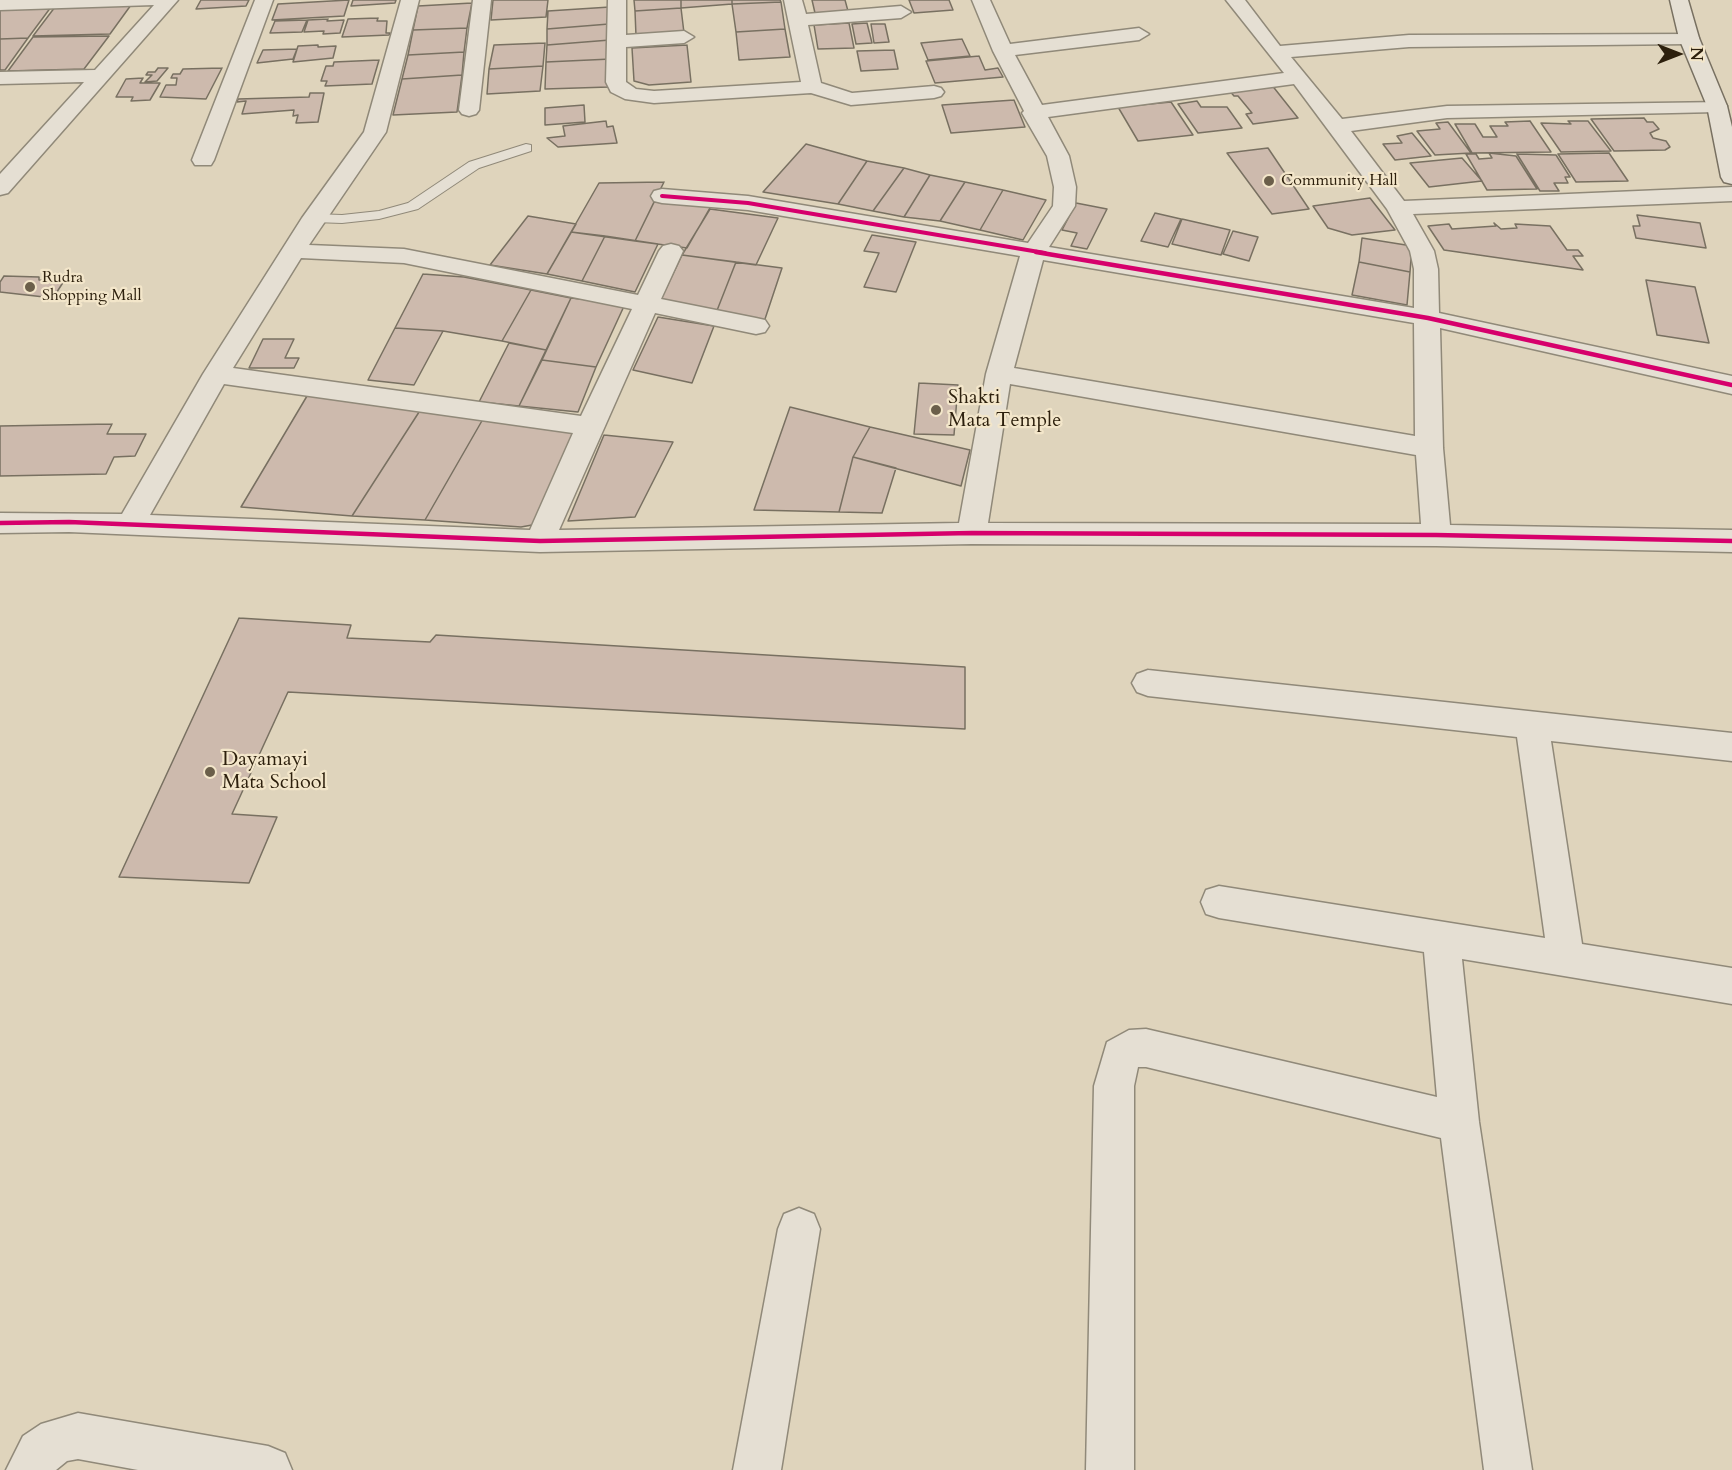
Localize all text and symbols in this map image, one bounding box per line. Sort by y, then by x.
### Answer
north arrow [1648,24,1708,84]
text: N [1685,47,1707,61]
place label: Community Hall [1281,171,1398,191]
marker: Community Hall [1262,174,1276,188]
place label: Rudra Shopping Mall [42,268,141,306]
marker: Rudra Shopping Mall [23,280,37,294]
place label: Shakti Mata Temple [948,386,1061,433]
marker: Shakti Mata Temple [929,403,943,417]
place label: Dayamayi Mata School [222,748,327,795]
marker: Dayamayi Mata School [203,765,217,779]

